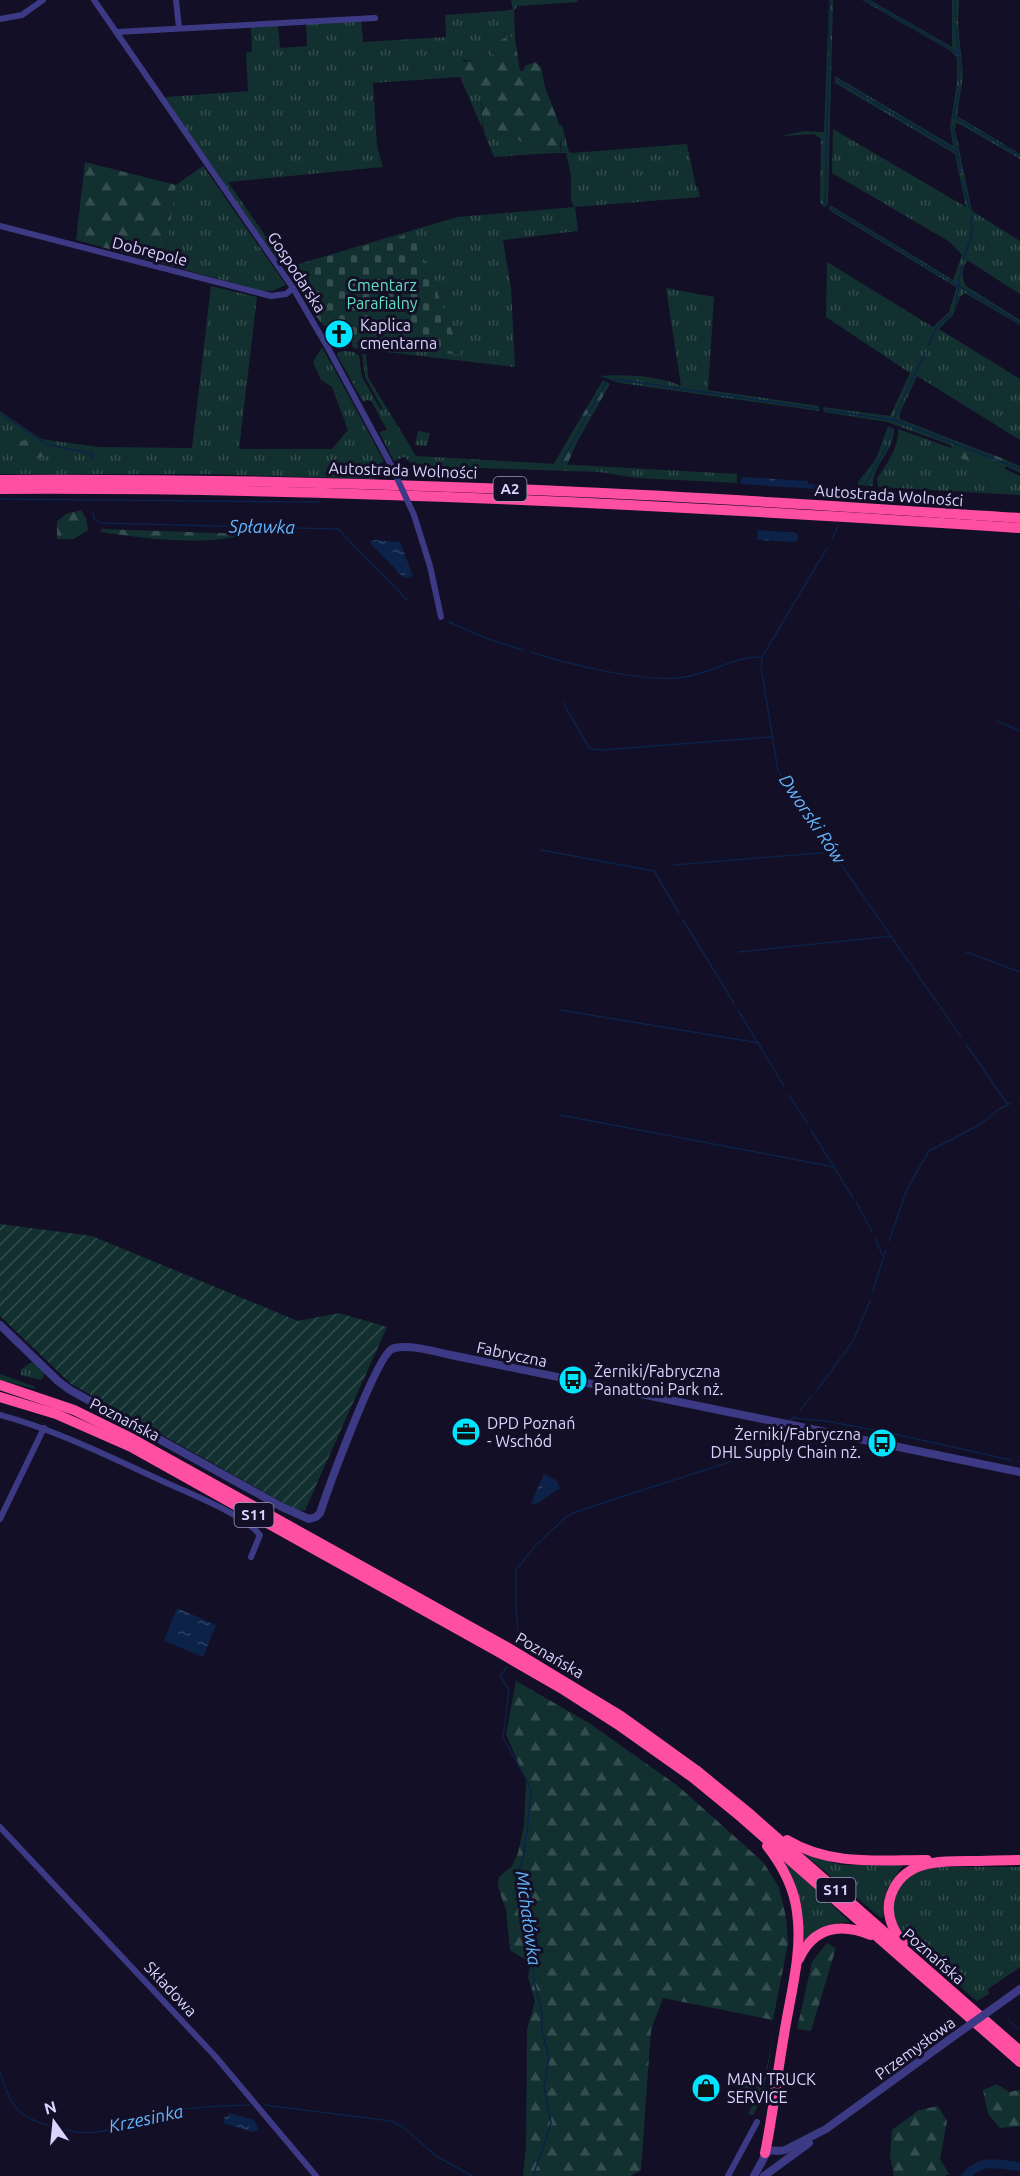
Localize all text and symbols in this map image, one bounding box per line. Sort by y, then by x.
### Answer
street label: Gospodarska [264,228,330,316]
street label: Dobrepole [111,233,189,269]
park label: Cmentarz Parafialny [346,276,418,312]
place label: Kaplica cmentarna [360,316,437,352]
church icon: Kaplica cmentarna [323,318,355,350]
street label: Autostrada Wolności [328,458,478,482]
road number: A2 [494,477,526,501]
street label: Autostrada Wolności [814,481,964,509]
water label: Spławka [228,515,296,537]
water label: Dworski Rów [776,770,851,868]
street label: Fabryczna [475,1338,549,1370]
place label: Żerniki/Fabryczna Panattoni Park nż. [594,1362,724,1398]
bus stop icon: Żerniki/Fabryczna Panattoni Park nż. [557,1364,589,1396]
street label: Poznańska [87,1394,163,1444]
place label: DPD Poznań - Wschód [487,1414,575,1450]
office icon: DPD Poznań - Wschód [450,1416,482,1448]
place label: Żerniki/Fabryczna DHL Supply Chain nż. [711,1425,861,1461]
bus stop icon: Żerniki/Fabryczna DHL Supply Chain nż. [866,1427,898,1459]
road number: S11 [234,1503,274,1527]
street label: Poznańska [513,1628,587,1682]
water label: Michałówka [512,1869,546,1967]
road number: S11 [816,1878,856,1902]
street label: Poznańska [900,1924,968,1988]
street label: Składowa [141,1958,201,2020]
street label: Przemysłowa [872,2013,958,2083]
place label: MAN TRUCK SERVICE [727,2070,816,2106]
shop icon: MAN TRUCK SERVICE [690,2072,722,2104]
north arrow [24,2092,84,2152]
text: N [42,2097,58,2118]
water label: Krzesinka [107,2100,185,2136]

